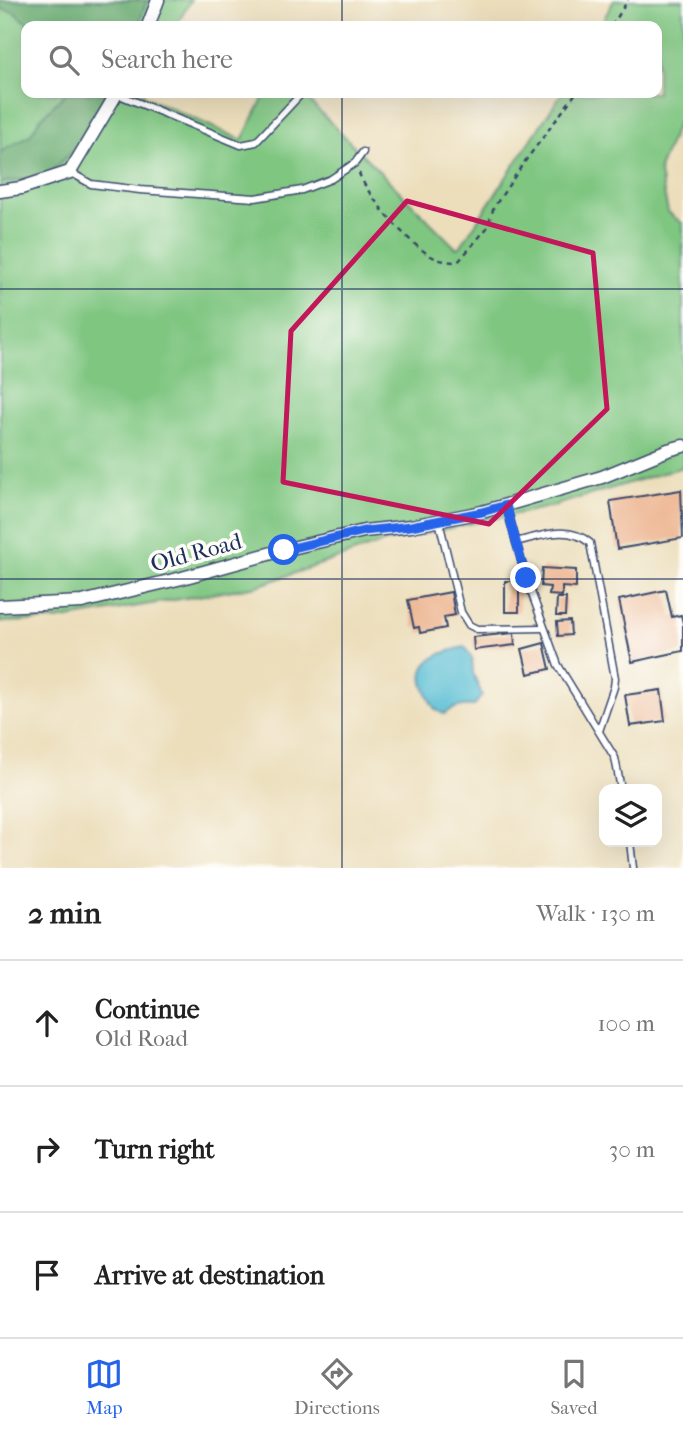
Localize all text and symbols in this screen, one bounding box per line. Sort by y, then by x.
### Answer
search box [21,21,662,98]
icon: search [45,41,83,79]
text: Search here [101,44,233,75]
street label: Old Road [148,527,245,578]
route start [268,534,299,565]
route end [510,562,541,593]
map controls [599,784,662,847]
button: layers [599,784,662,847]
text: 2 min [28,896,101,931]
text: Walk · 130 m [536,900,655,927]
text: Continue [95,994,200,1025]
icon: ahead [28,1004,66,1042]
text: 100 m [597,1010,655,1037]
text: Old Road [95,1025,188,1052]
icon: right [28,1130,66,1168]
text: Turn right [95,1134,215,1165]
text: 30 m [609,1136,655,1163]
icon: arrive [28,1256,66,1294]
text: Arrive at destination [95,1260,325,1291]
tab: Map [85,1355,123,1419]
tab: Directions [294,1355,380,1419]
tab: Saved [550,1355,598,1419]

